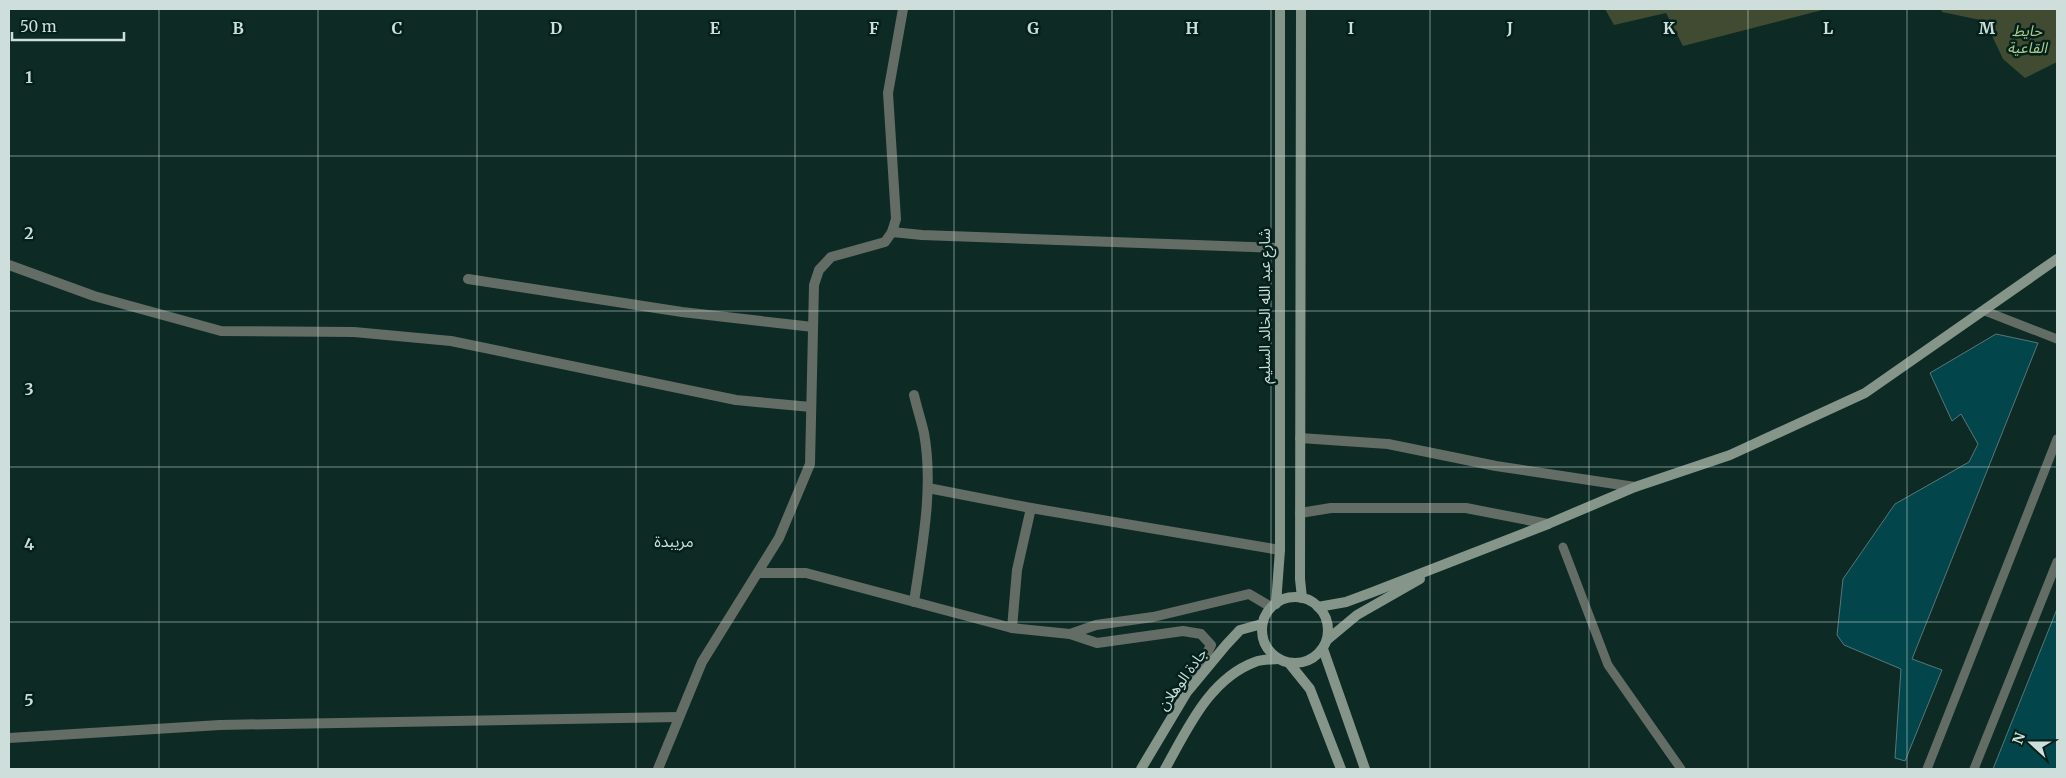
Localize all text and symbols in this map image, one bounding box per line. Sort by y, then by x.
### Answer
scale bar [12,10,125,42]
text: 50 m [20,17,57,36]
text: B [232,18,244,38]
text: C [392,18,402,38]
text: D [550,18,562,38]
text: E [710,18,721,38]
text: F [869,18,879,38]
text: G [1027,18,1039,38]
text: H [1185,18,1199,38]
text: I [1348,18,1354,38]
text: J [1506,18,1513,38]
text: K [1663,18,1675,38]
text: L [1823,18,1833,38]
text: M [1979,18,1996,38]
park label: حايط القاعية [2007,21,2048,57]
text: 1 [25,67,33,87]
text: 2 [24,223,34,243]
street label: شارع عبد الله الخالد السليم [1255,228,1277,384]
text: 3 [24,379,34,399]
district label: مريبدة [654,531,694,551]
text: 4 [24,534,34,554]
street label: جادة الوهلان [1153,644,1211,714]
text: 5 [24,690,34,710]
north arrow [2006,718,2056,768]
text: N [2008,730,2029,747]

